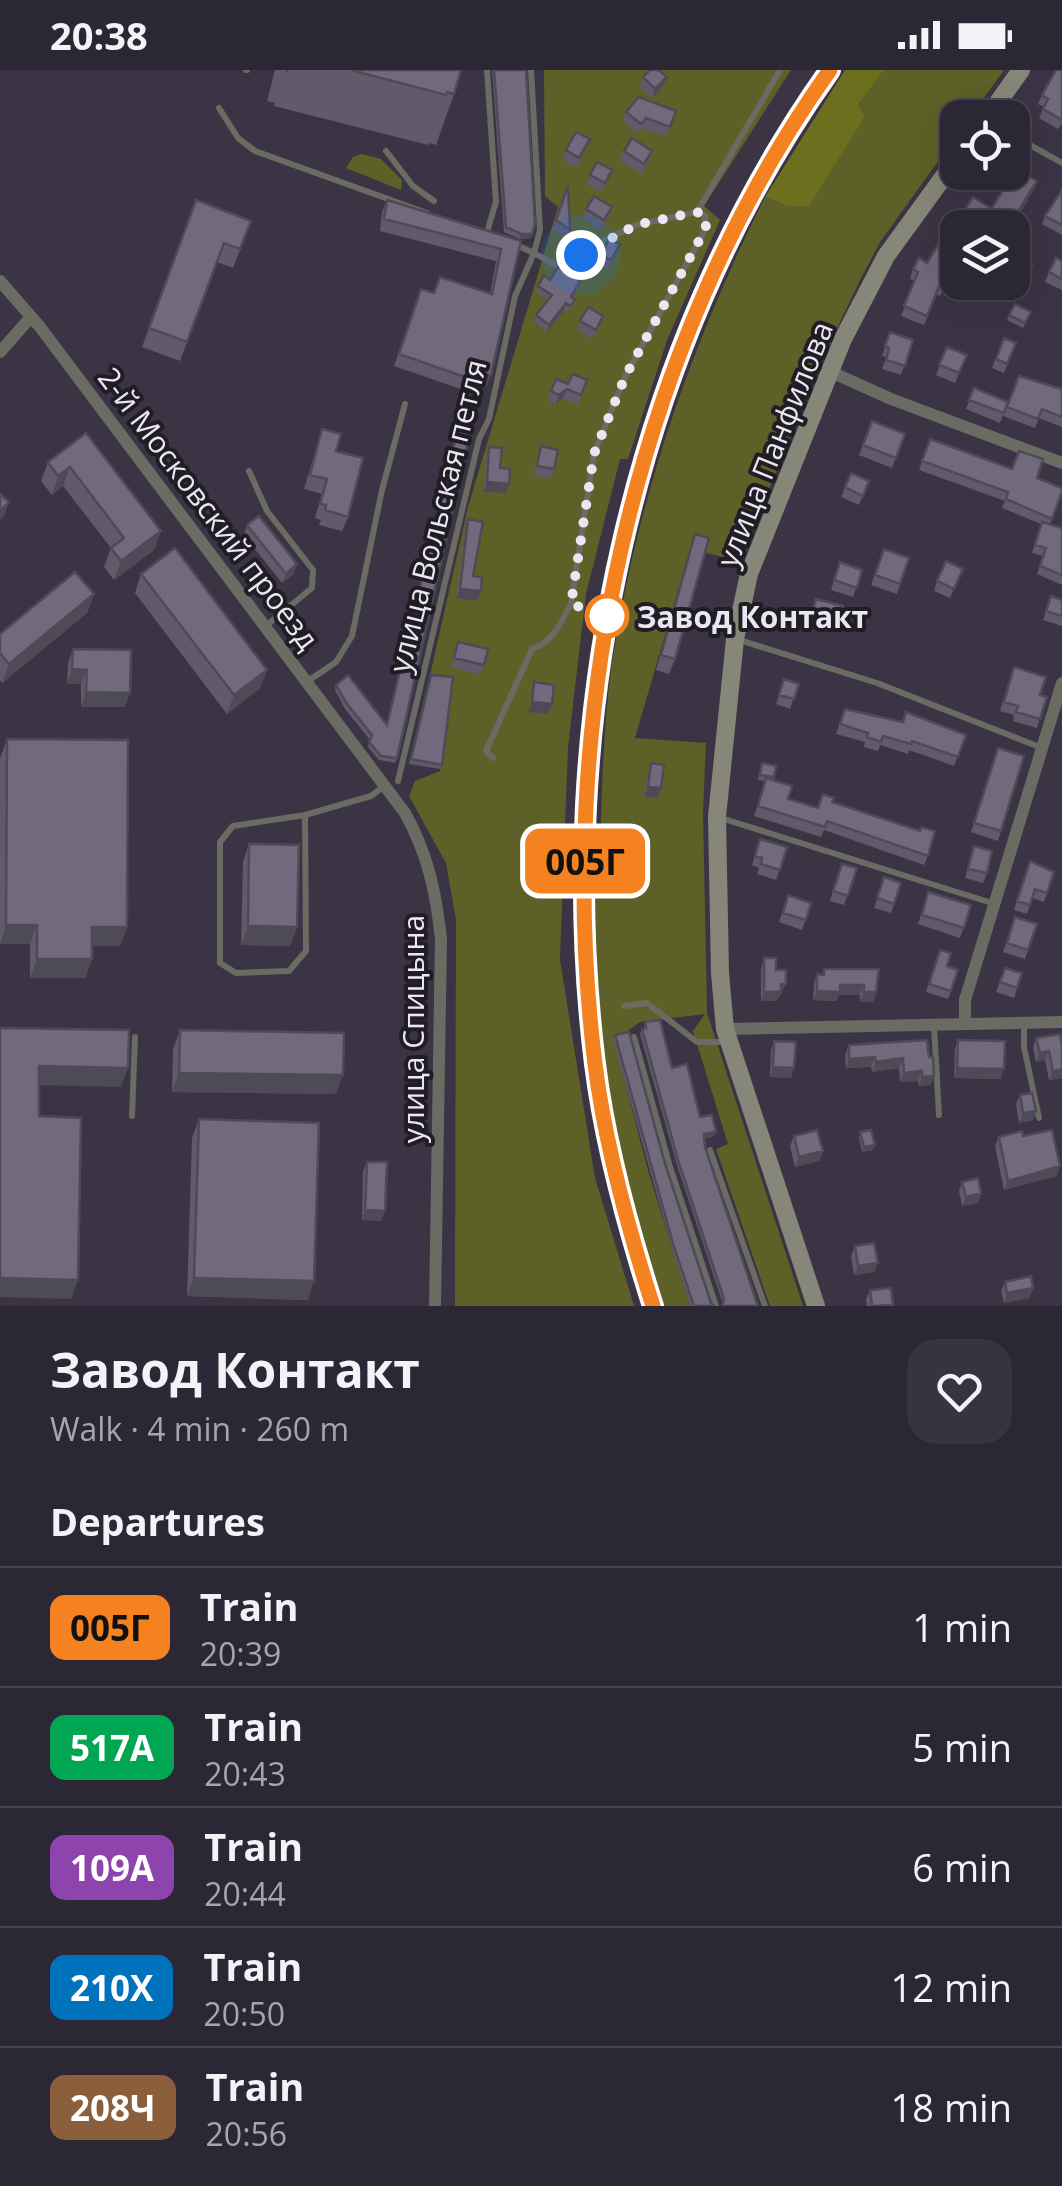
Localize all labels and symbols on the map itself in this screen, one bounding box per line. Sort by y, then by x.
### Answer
your location [556,230,606,280]
street label: улица Панфилова [706,315,842,573]
street label: улица Вольская петля [378,355,496,677]
street label: 2-й Московский проезд [89,359,329,657]
marker: Завод Контакт [586,595,628,637]
place label: Завод Контакт [637,596,868,637]
line badge: 005Г [515,828,655,894]
street label: улица Спицына [392,915,433,1143]

